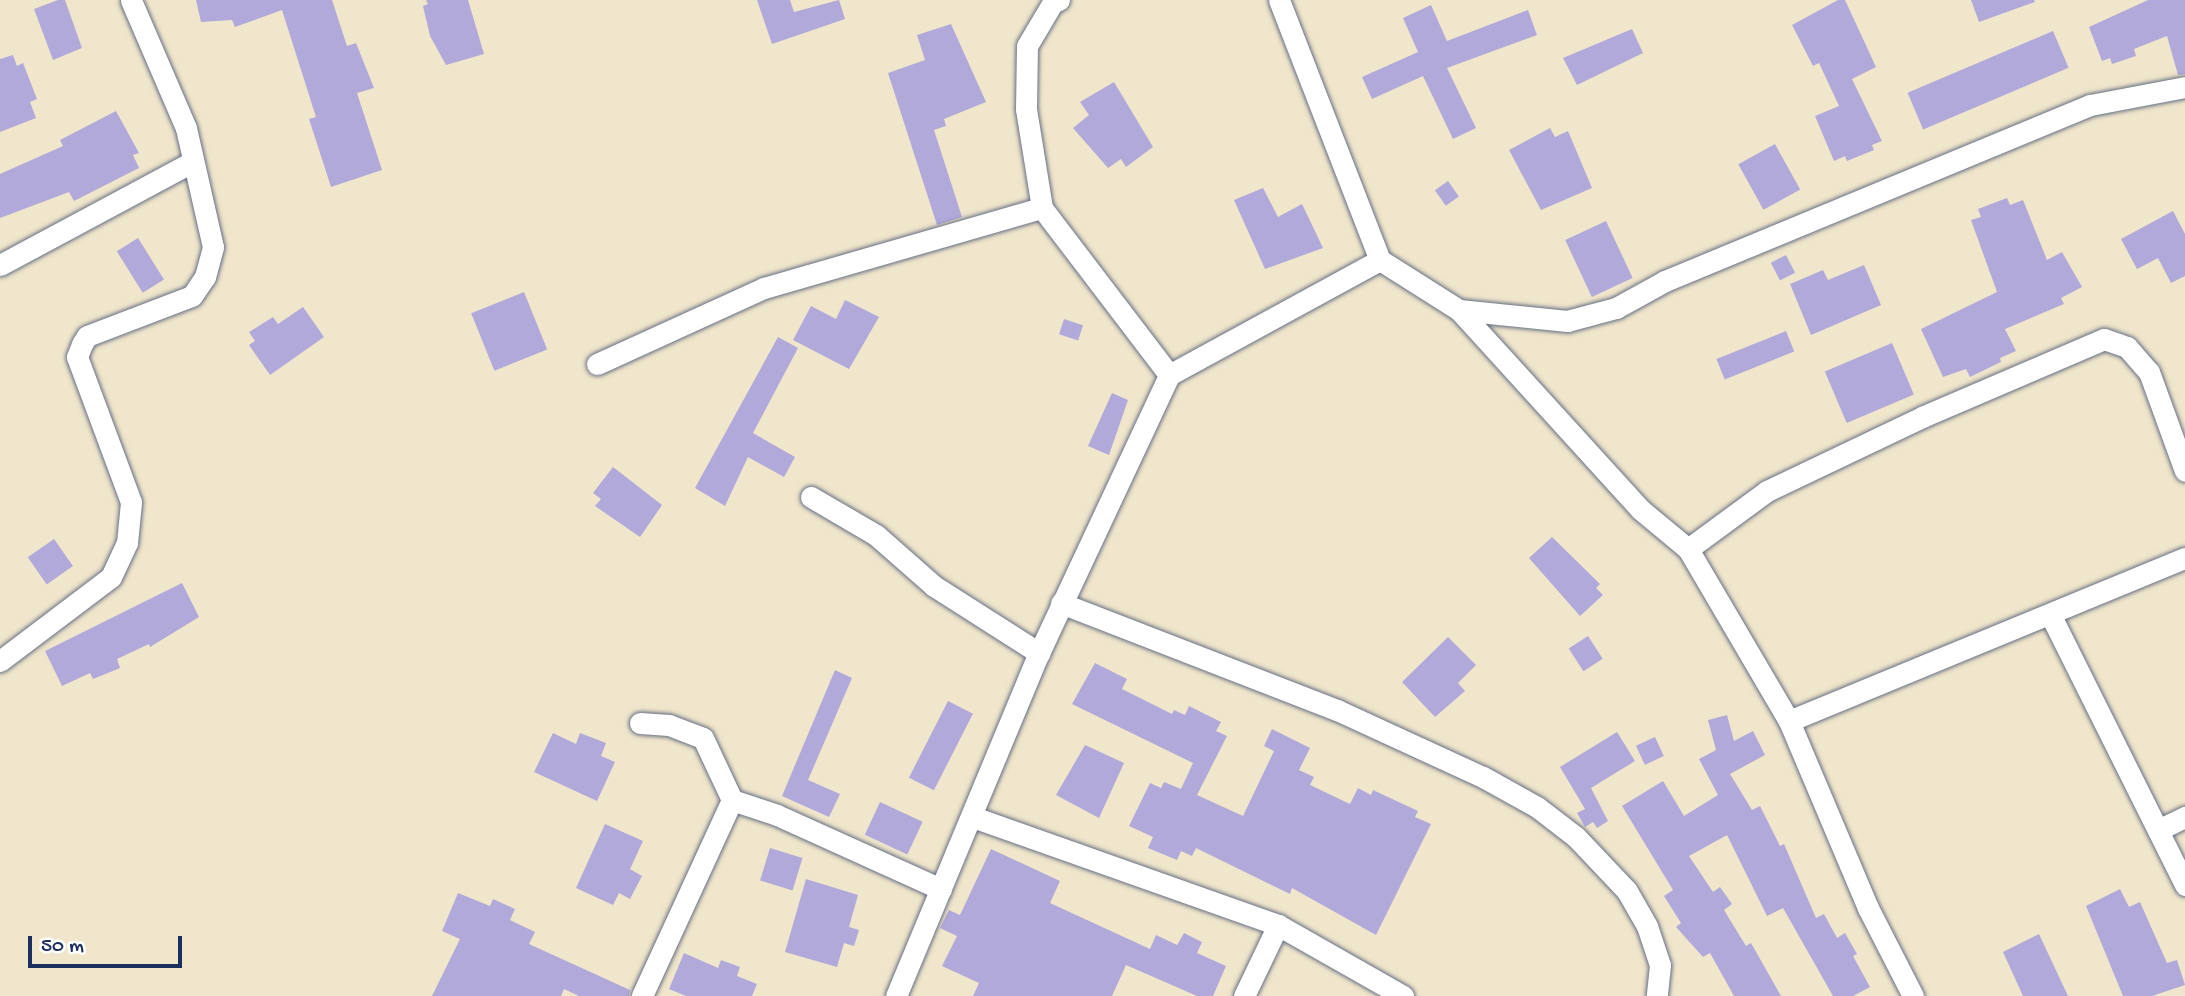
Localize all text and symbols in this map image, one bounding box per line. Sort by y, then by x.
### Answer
scale bar [32,922,186,966]
text: 50 m [41,935,84,960]

